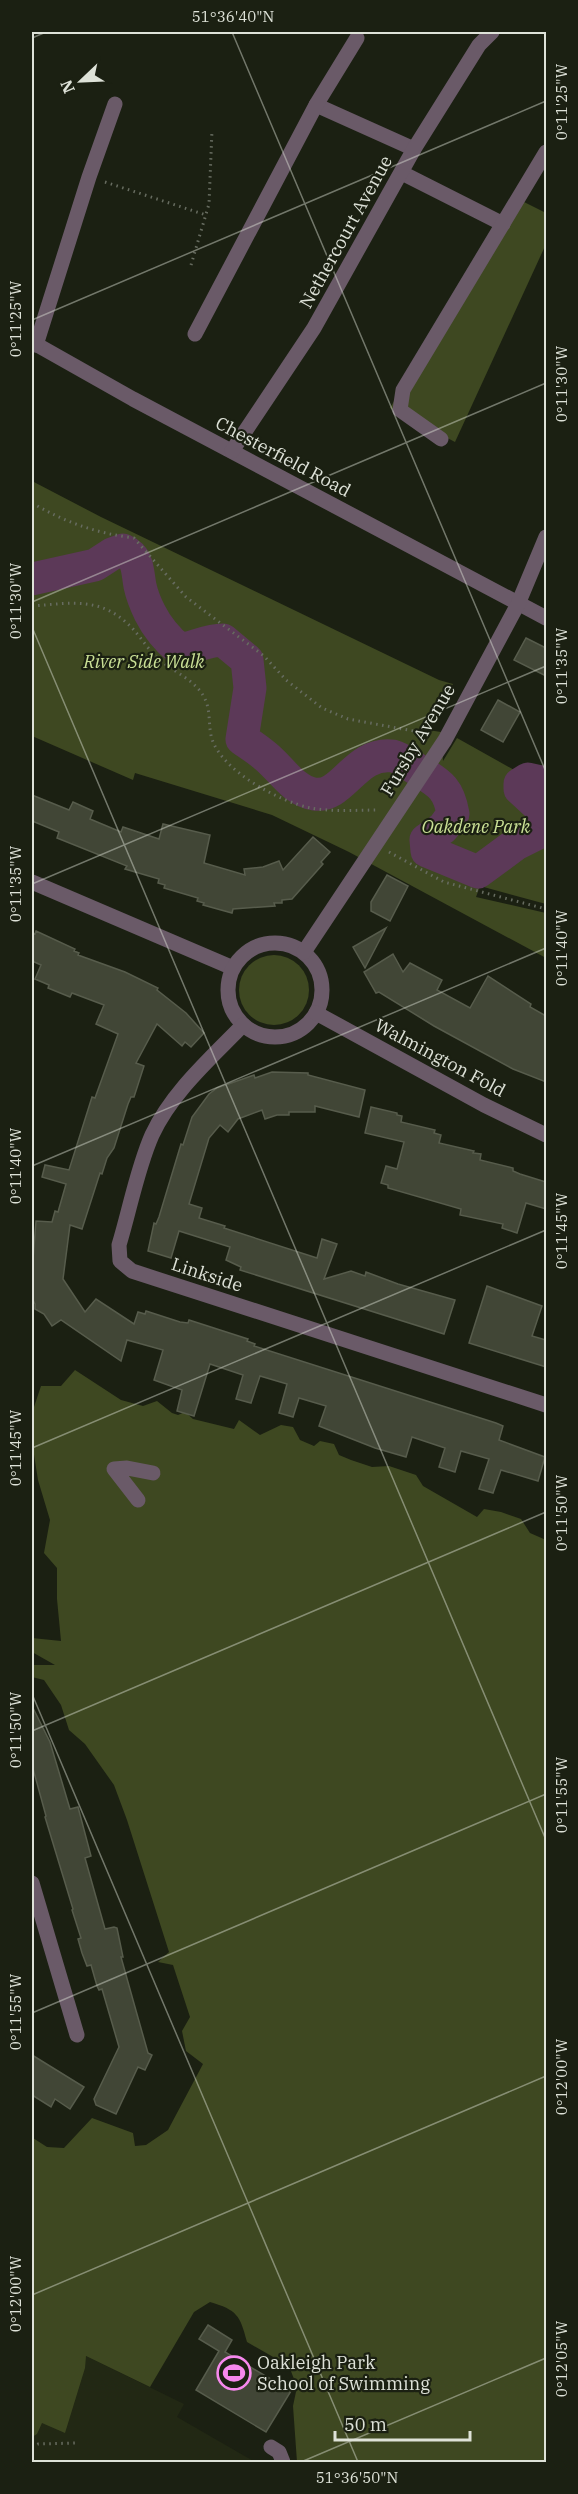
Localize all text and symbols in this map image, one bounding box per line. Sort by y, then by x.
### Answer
text: 51°36'40"N [192,7,274,26]
north arrow [51,51,111,111]
text: 0°11'25"W [552,63,571,140]
text: N [56,77,79,97]
street label: Nethercourt Avenue [294,151,397,312]
text: 0°11'25"W [6,280,25,357]
text: 0°11'30"W [552,345,571,422]
street label: Chesterfield Road [212,411,355,502]
text: 0°11'30"W [6,562,25,639]
text: 0°11'35"W [552,627,571,704]
park label: River Side Walk [82,650,205,673]
street label: Fursby Avenue [375,680,460,800]
park label: Oakdene Park [422,815,531,838]
text: 0°11'35"W [6,845,25,922]
text: 0°11'40"W [552,909,571,986]
street label: Walmington Fold [371,1013,510,1102]
text: 0°11'40"W [6,1127,25,1204]
text: 0°11'45"W [552,1192,571,1269]
street label: Linkside [169,1252,246,1297]
text: 0°11'45"W [6,1409,25,1486]
text: 0°11'50"W [552,1474,571,1551]
text: 0°11'50"W [6,1691,25,1768]
text: 0°11'55"W [552,1756,571,1833]
text: 0°11'55"W [6,1973,25,2050]
text: 0°12'00"W [552,2038,571,2115]
text: 0°12'00"W [6,2255,25,2332]
text: 0°12'05"W [552,2320,571,2397]
place label: Oakleigh Park School of Swimming [257,2351,430,2395]
sports icon: Oakleigh Park School of Swimming [216,2355,252,2391]
scale bar [335,2404,470,2442]
text: 50 m [344,2413,387,2436]
text: 51°36'50"N [316,2468,398,2487]

